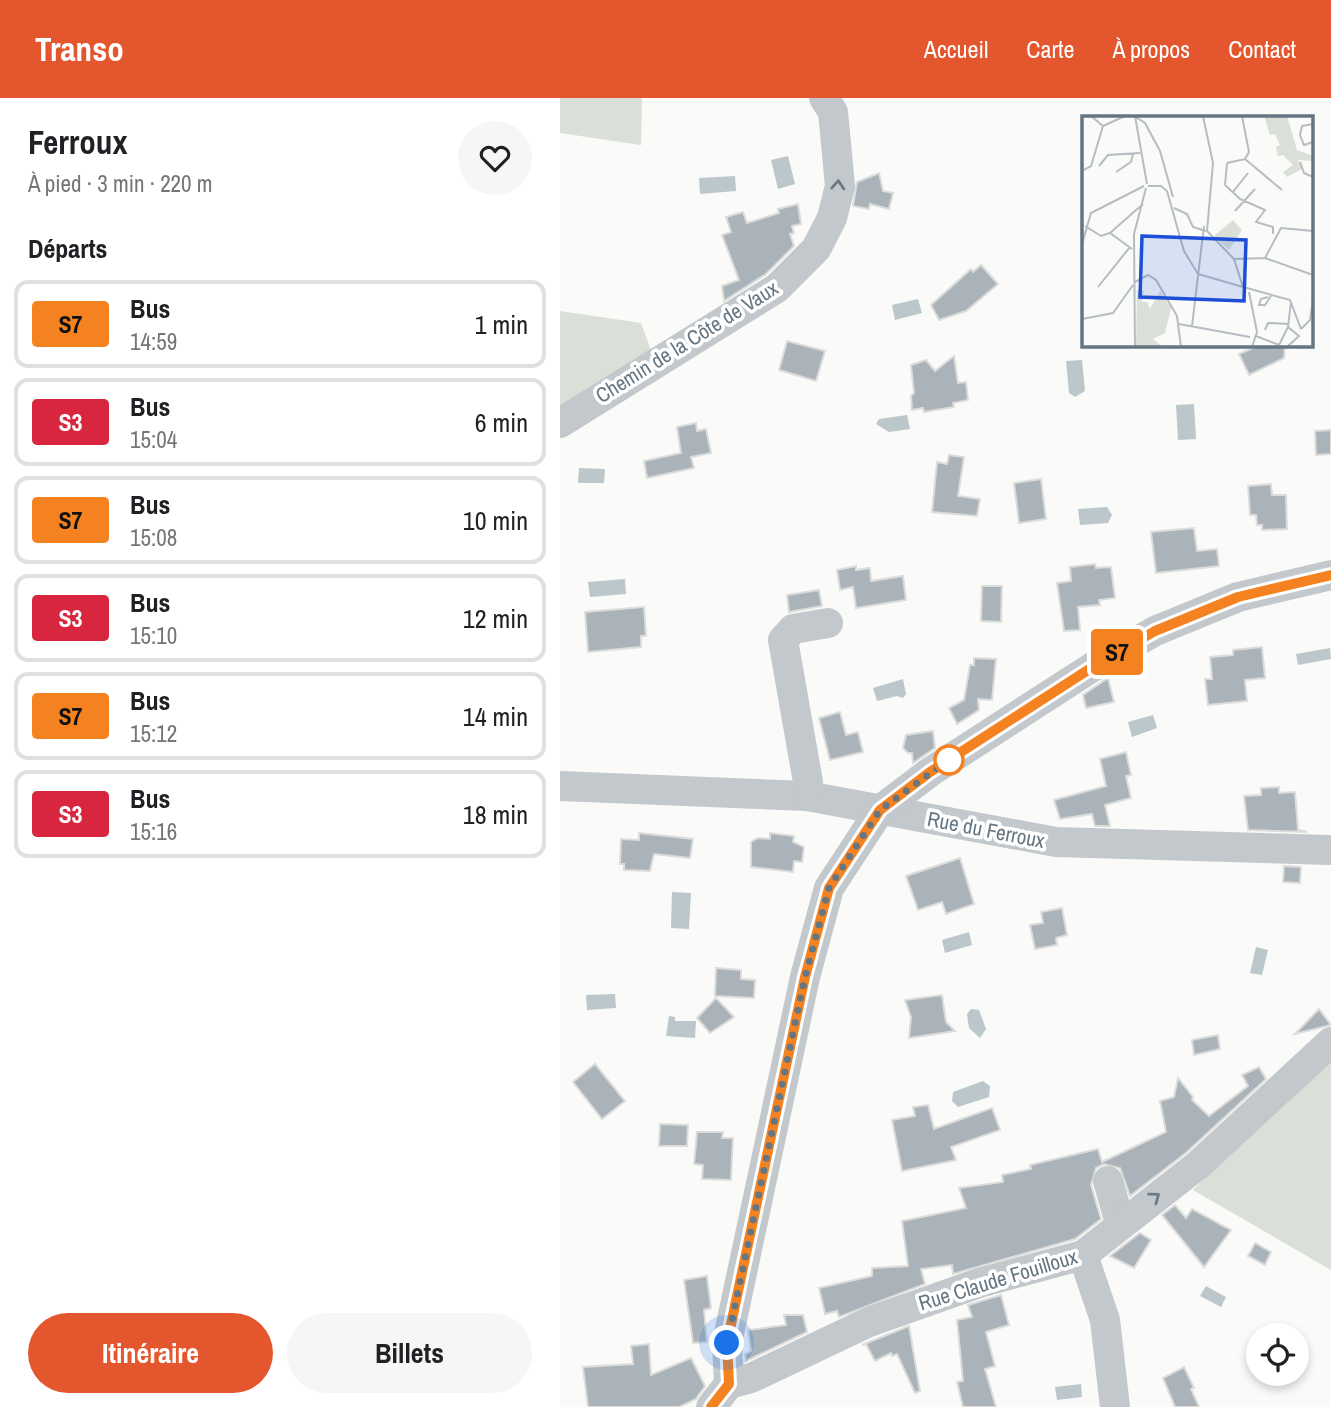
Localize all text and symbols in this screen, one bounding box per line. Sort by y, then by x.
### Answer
text: Transo [35,27,124,71]
text: Accueil [924,33,988,65]
text: Carte [1026,33,1074,65]
text: À propos [1112,33,1190,65]
text: Contact [1228,33,1296,65]
inset map [1082,116,1314,346]
text: Ferroux [28,120,127,164]
button: heart [458,121,532,195]
text: À pied · 3 min · 220 m [28,168,213,199]
one-way arrow [830,179,845,190]
text: Départs [28,231,107,266]
street label: Chemin de la Côte de Vaux [590,273,784,410]
text: Bus [130,291,170,326]
text: 1 min [475,307,528,342]
text: S7 [58,308,83,340]
text: 14:59 [130,326,177,357]
text: Bus [130,389,170,424]
text: 6 min [475,405,528,440]
text: S3 [58,406,83,438]
text: 15:04 [130,424,177,455]
text: Bus [130,487,170,522]
text: 10 min [463,503,528,538]
text: S7 [58,504,83,536]
text: 15:08 [130,522,177,553]
text: Bus [130,585,170,620]
text: 12 min [463,601,528,636]
text: S3 [58,602,83,634]
text: 15:10 [130,620,177,651]
line badge: S7 [1086,629,1148,675]
text: S7 [1105,636,1129,668]
text: Bus [130,683,170,718]
text: 14 min [463,699,528,734]
text: S7 [58,700,83,732]
text: 15:12 [130,718,177,749]
unlabelled marker [934,745,964,775]
text: Bus [130,781,170,816]
text: 18 min [463,797,528,832]
text: S3 [58,798,83,830]
street label: Rue du Ferroux [925,804,1048,855]
text: 15:16 [130,816,177,847]
one-way arrow [1148,1192,1160,1205]
street label: Rue Claude Fouilloux [915,1241,1081,1317]
button: Itinéraire [28,1313,273,1393]
button: Billets [287,1313,532,1393]
map controls [1246,1323,1309,1386]
button: locate [1246,1323,1309,1386]
your location [709,1325,744,1360]

